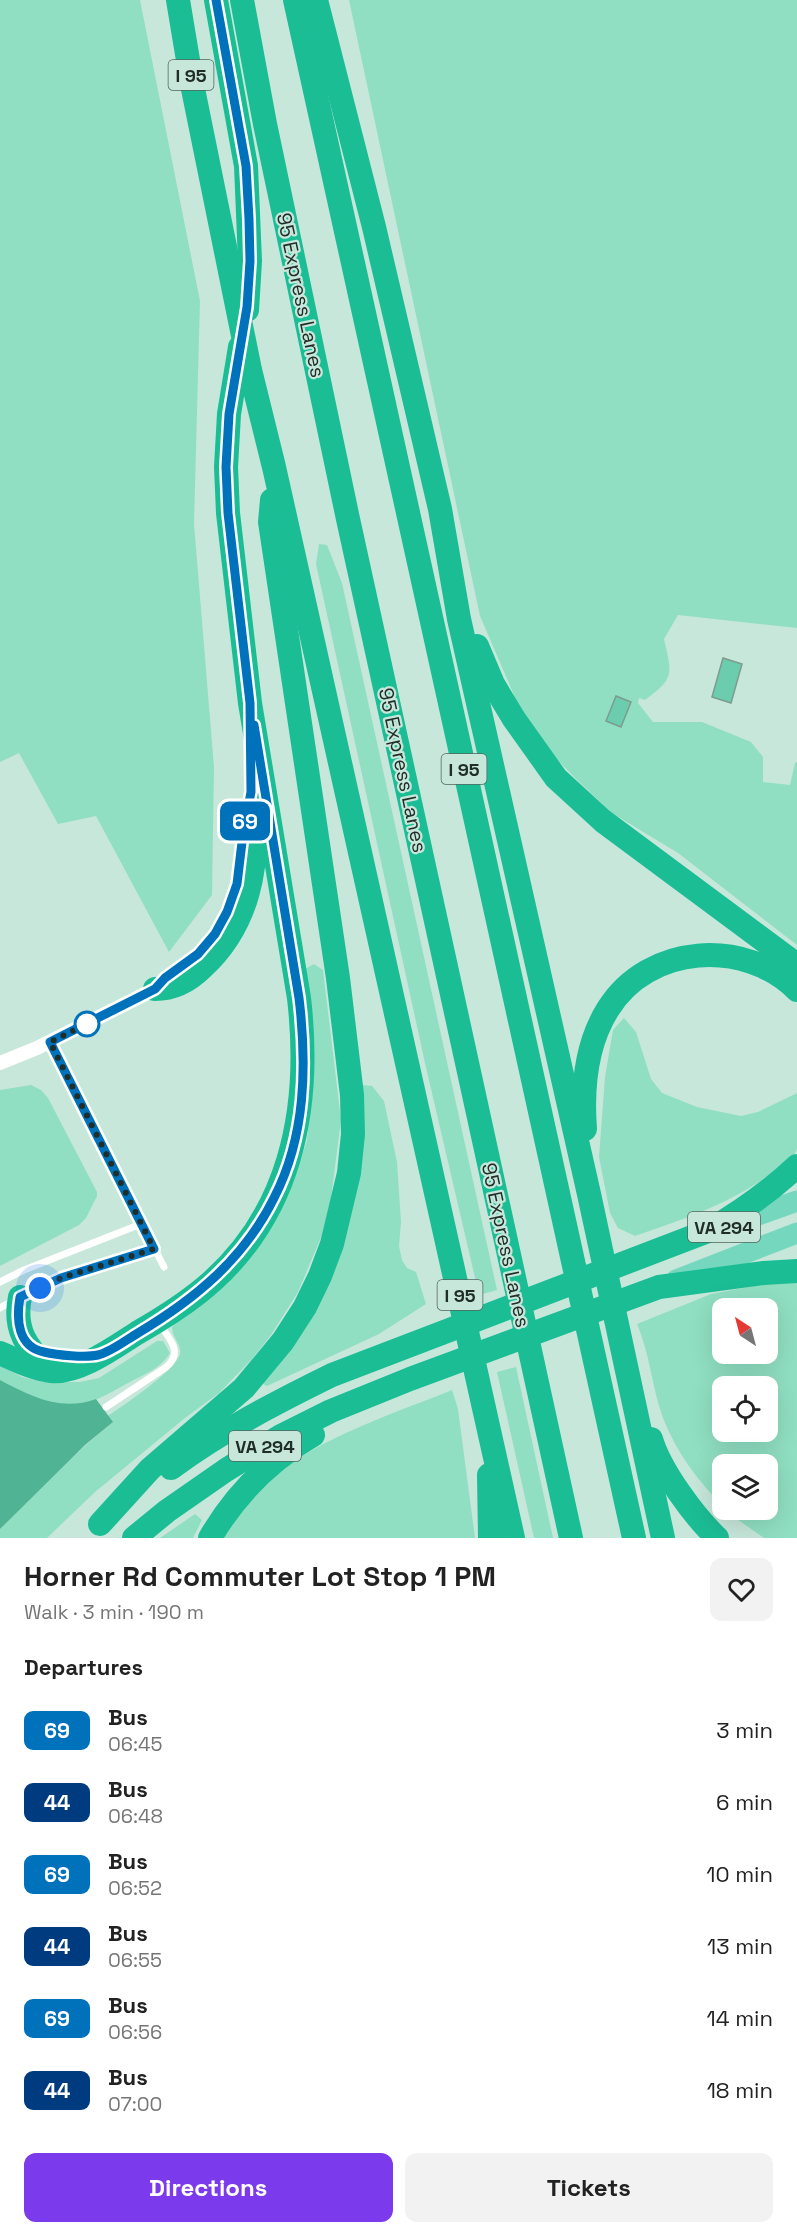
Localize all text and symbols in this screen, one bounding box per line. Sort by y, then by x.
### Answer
road number: I 95 [168,60,213,90]
street label: 95 Express Lanes [271,210,331,380]
street label: 95 Express Lanes [373,685,433,855]
road number: I 95 [442,754,486,784]
line badge: 69 [218,802,272,840]
text: 69 [232,808,258,835]
unlabelled marker [74,1011,100,1037]
street label: 95 Express Lanes [476,1160,536,1330]
road number: VA 294 [688,1212,760,1242]
your location [25,1273,55,1303]
road number: I 95 [438,1280,482,1310]
north arrow [712,1298,778,1364]
map controls [712,1298,778,1520]
button: locate [712,1376,778,1442]
road number: VA 294 [229,1431,301,1461]
button: layers [712,1454,778,1520]
text: Horner Rd Commuter Lot Stop 1 PM [24,1558,496,1594]
button: heart [710,1558,773,1621]
text: Walk · 3 min · 190 m [24,1599,204,1625]
text: Departures [24,1653,143,1681]
text: Bus [108,1703,148,1731]
text: 3 min [716,1716,773,1744]
text: 69 [44,1717,70,1744]
text: 06:45 [108,1731,163,1757]
text: Bus [108,1775,148,1803]
text: 6 min [716,1788,773,1816]
text: 44 [44,1789,70,1816]
text: 06:48 [108,1803,163,1829]
text: Bus [108,1847,148,1875]
text: 10 min [706,1860,773,1888]
text: 69 [44,1861,70,1888]
text: 06:52 [108,1875,162,1901]
text: Bus [108,1919,148,1947]
text: 13 min [707,1932,773,1960]
text: 44 [44,1933,70,1960]
text: 06:55 [108,1947,162,1973]
text: Bus [108,1991,148,2019]
text: 14 min [707,2004,773,2032]
text: 69 [44,2005,70,2032]
text: 06:56 [108,2019,162,2045]
text: Bus [108,2063,148,2091]
text: 18 min [707,2076,773,2104]
text: 44 [44,2077,70,2104]
text: 07:00 [108,2091,162,2117]
button: Directions [24,2153,393,2222]
button: Tickets [405,2153,773,2222]

